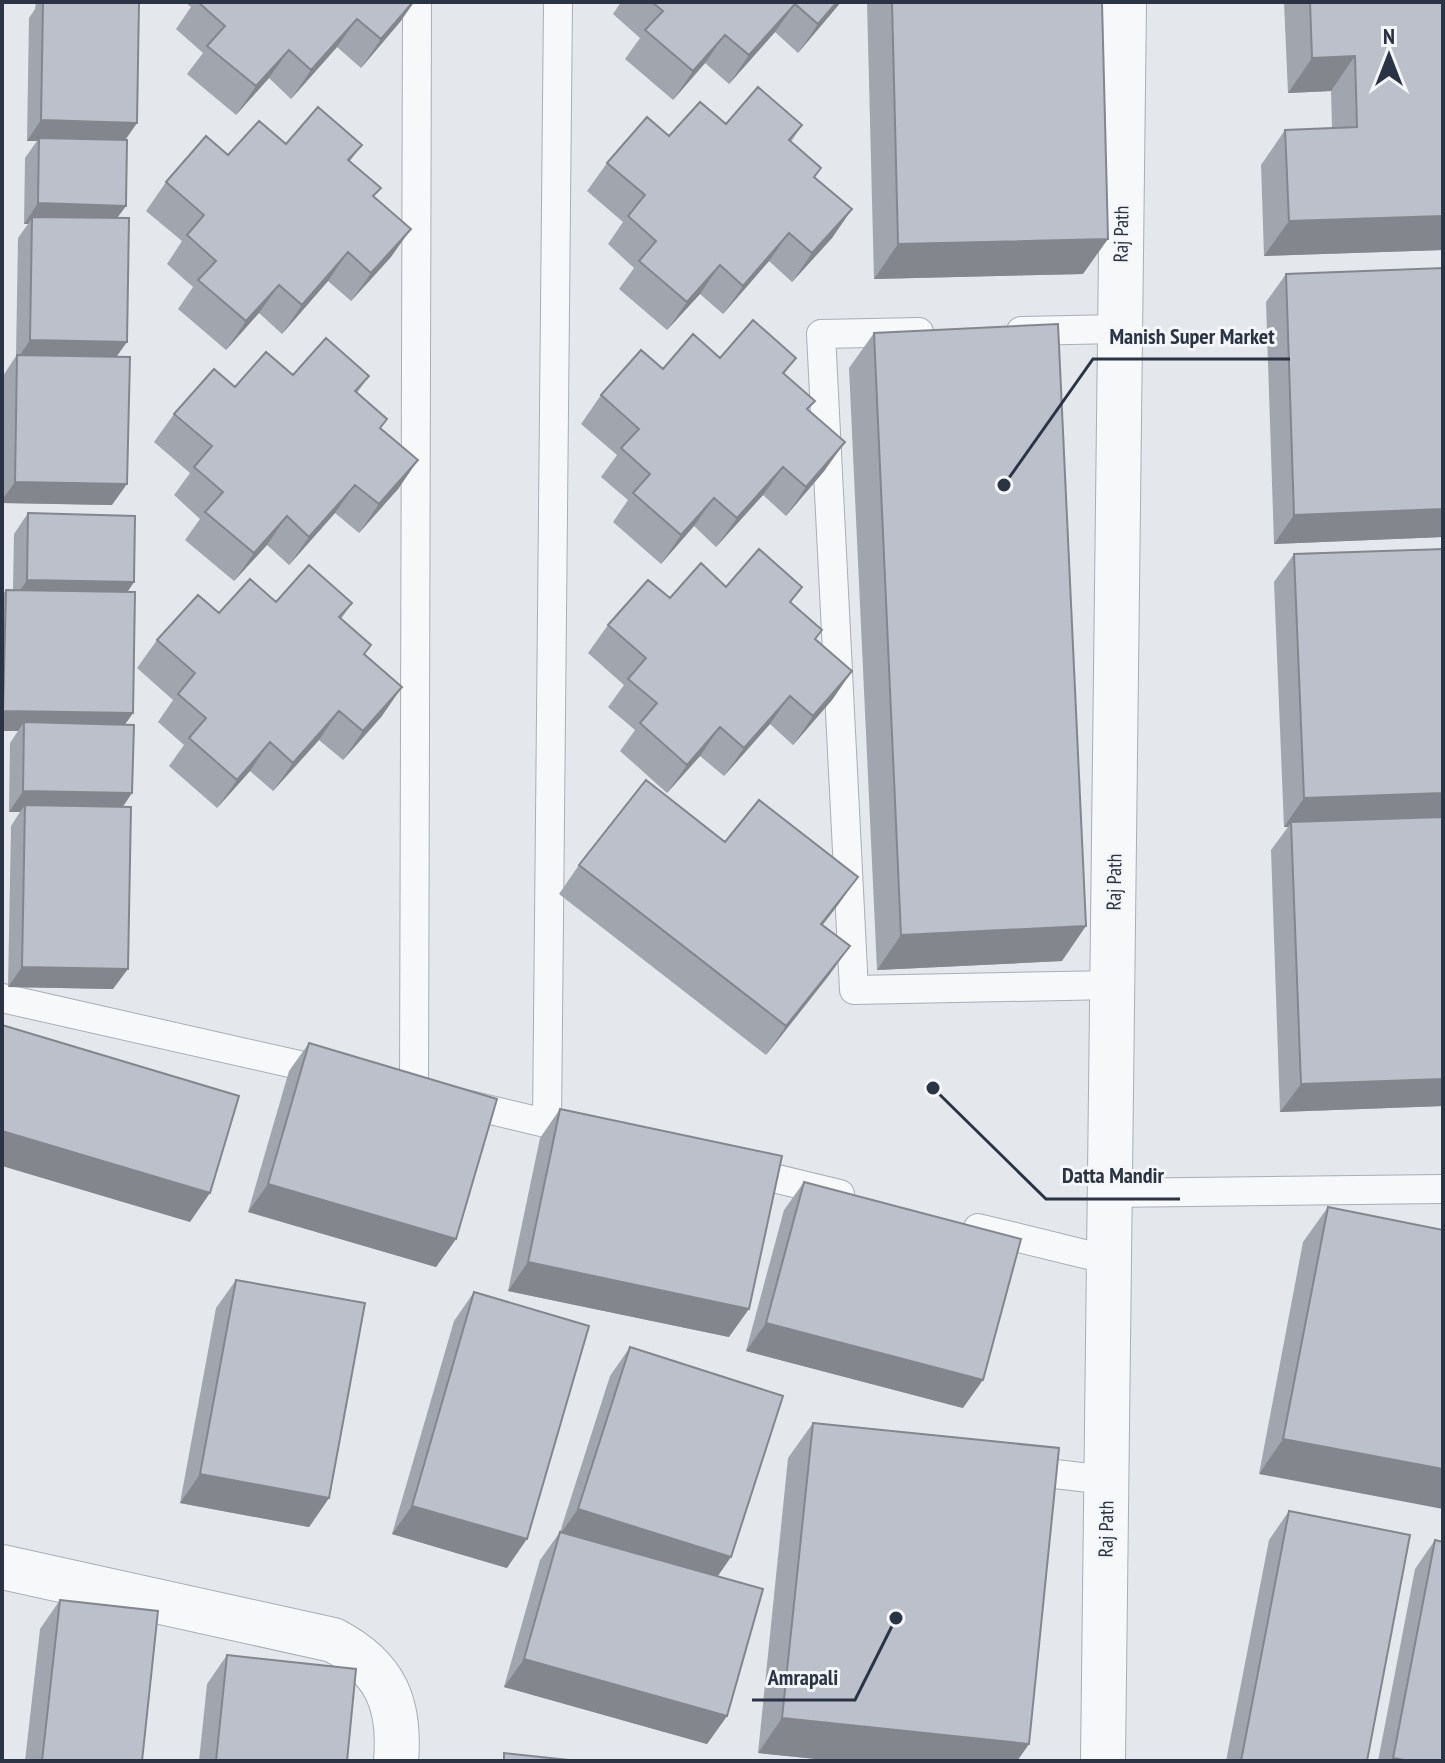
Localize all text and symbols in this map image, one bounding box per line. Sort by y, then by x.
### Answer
north arrow [1349,16,1429,96]
text: N [1383,22,1395,50]
street label: Raj Path [1108,205,1134,263]
callout: Manish Super Market [1093,313,1290,359]
text: Manish Super Market [1109,322,1275,350]
street label: Raj Path [1101,853,1127,911]
callout: Datta Mandir [1046,1153,1180,1199]
text: Datta Mandir [1062,1161,1164,1189]
street label: Raj Path [1093,1500,1119,1558]
callout: Amrapali [752,1654,855,1700]
text: Amrapali [767,1663,838,1691]

